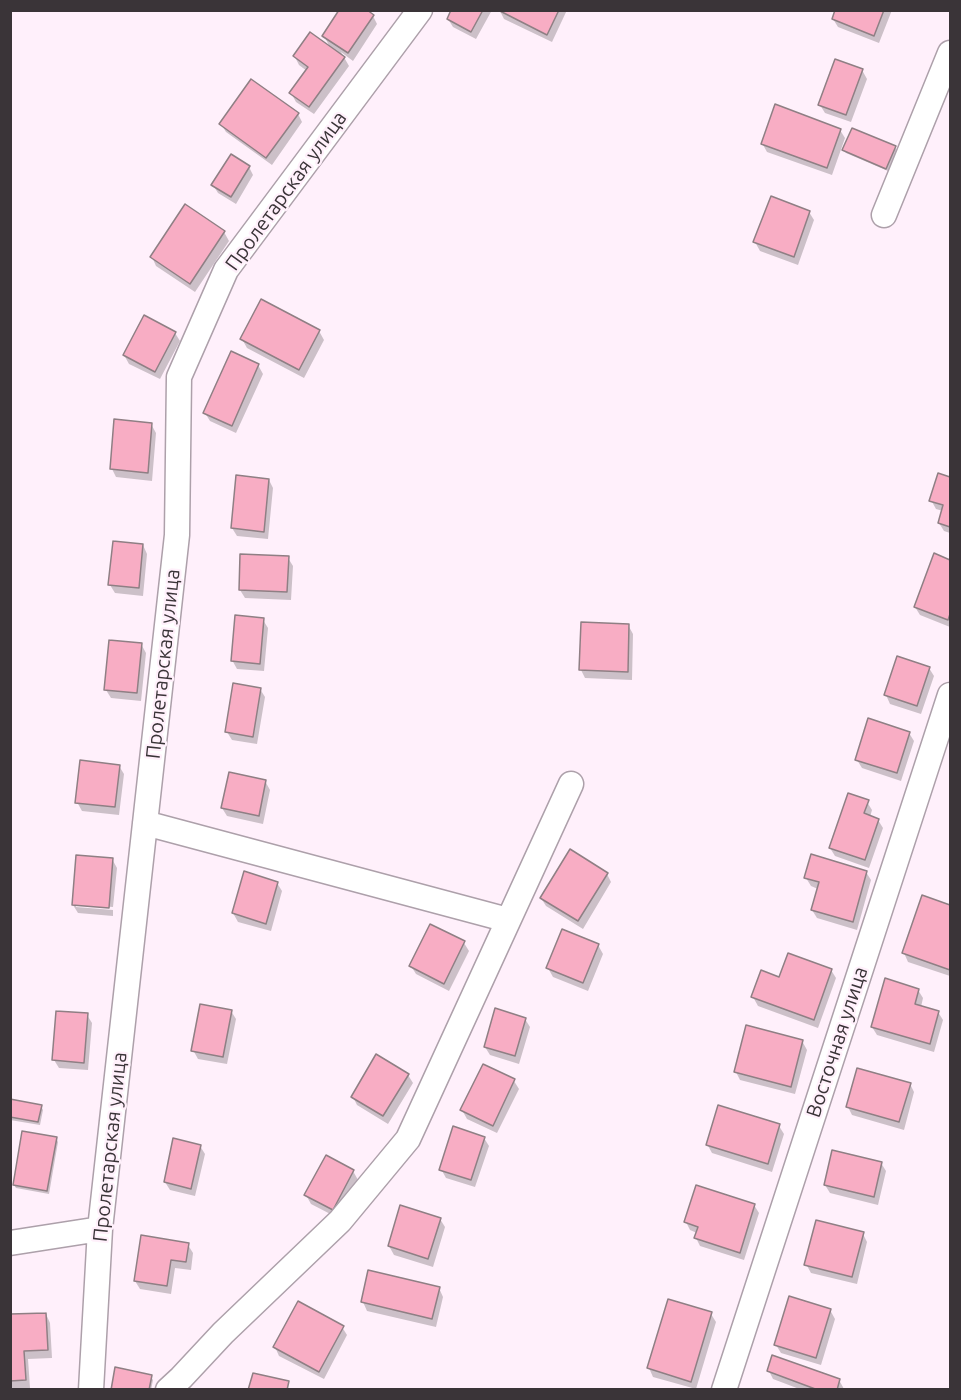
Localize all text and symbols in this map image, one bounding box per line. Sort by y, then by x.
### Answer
street label: Пролетарская улица [220,107,352,275]
street label: Пролетарская улица [141,568,185,760]
street label: Восточная улица [801,964,873,1120]
street label: Пролетарская улица [88,1051,132,1243]

